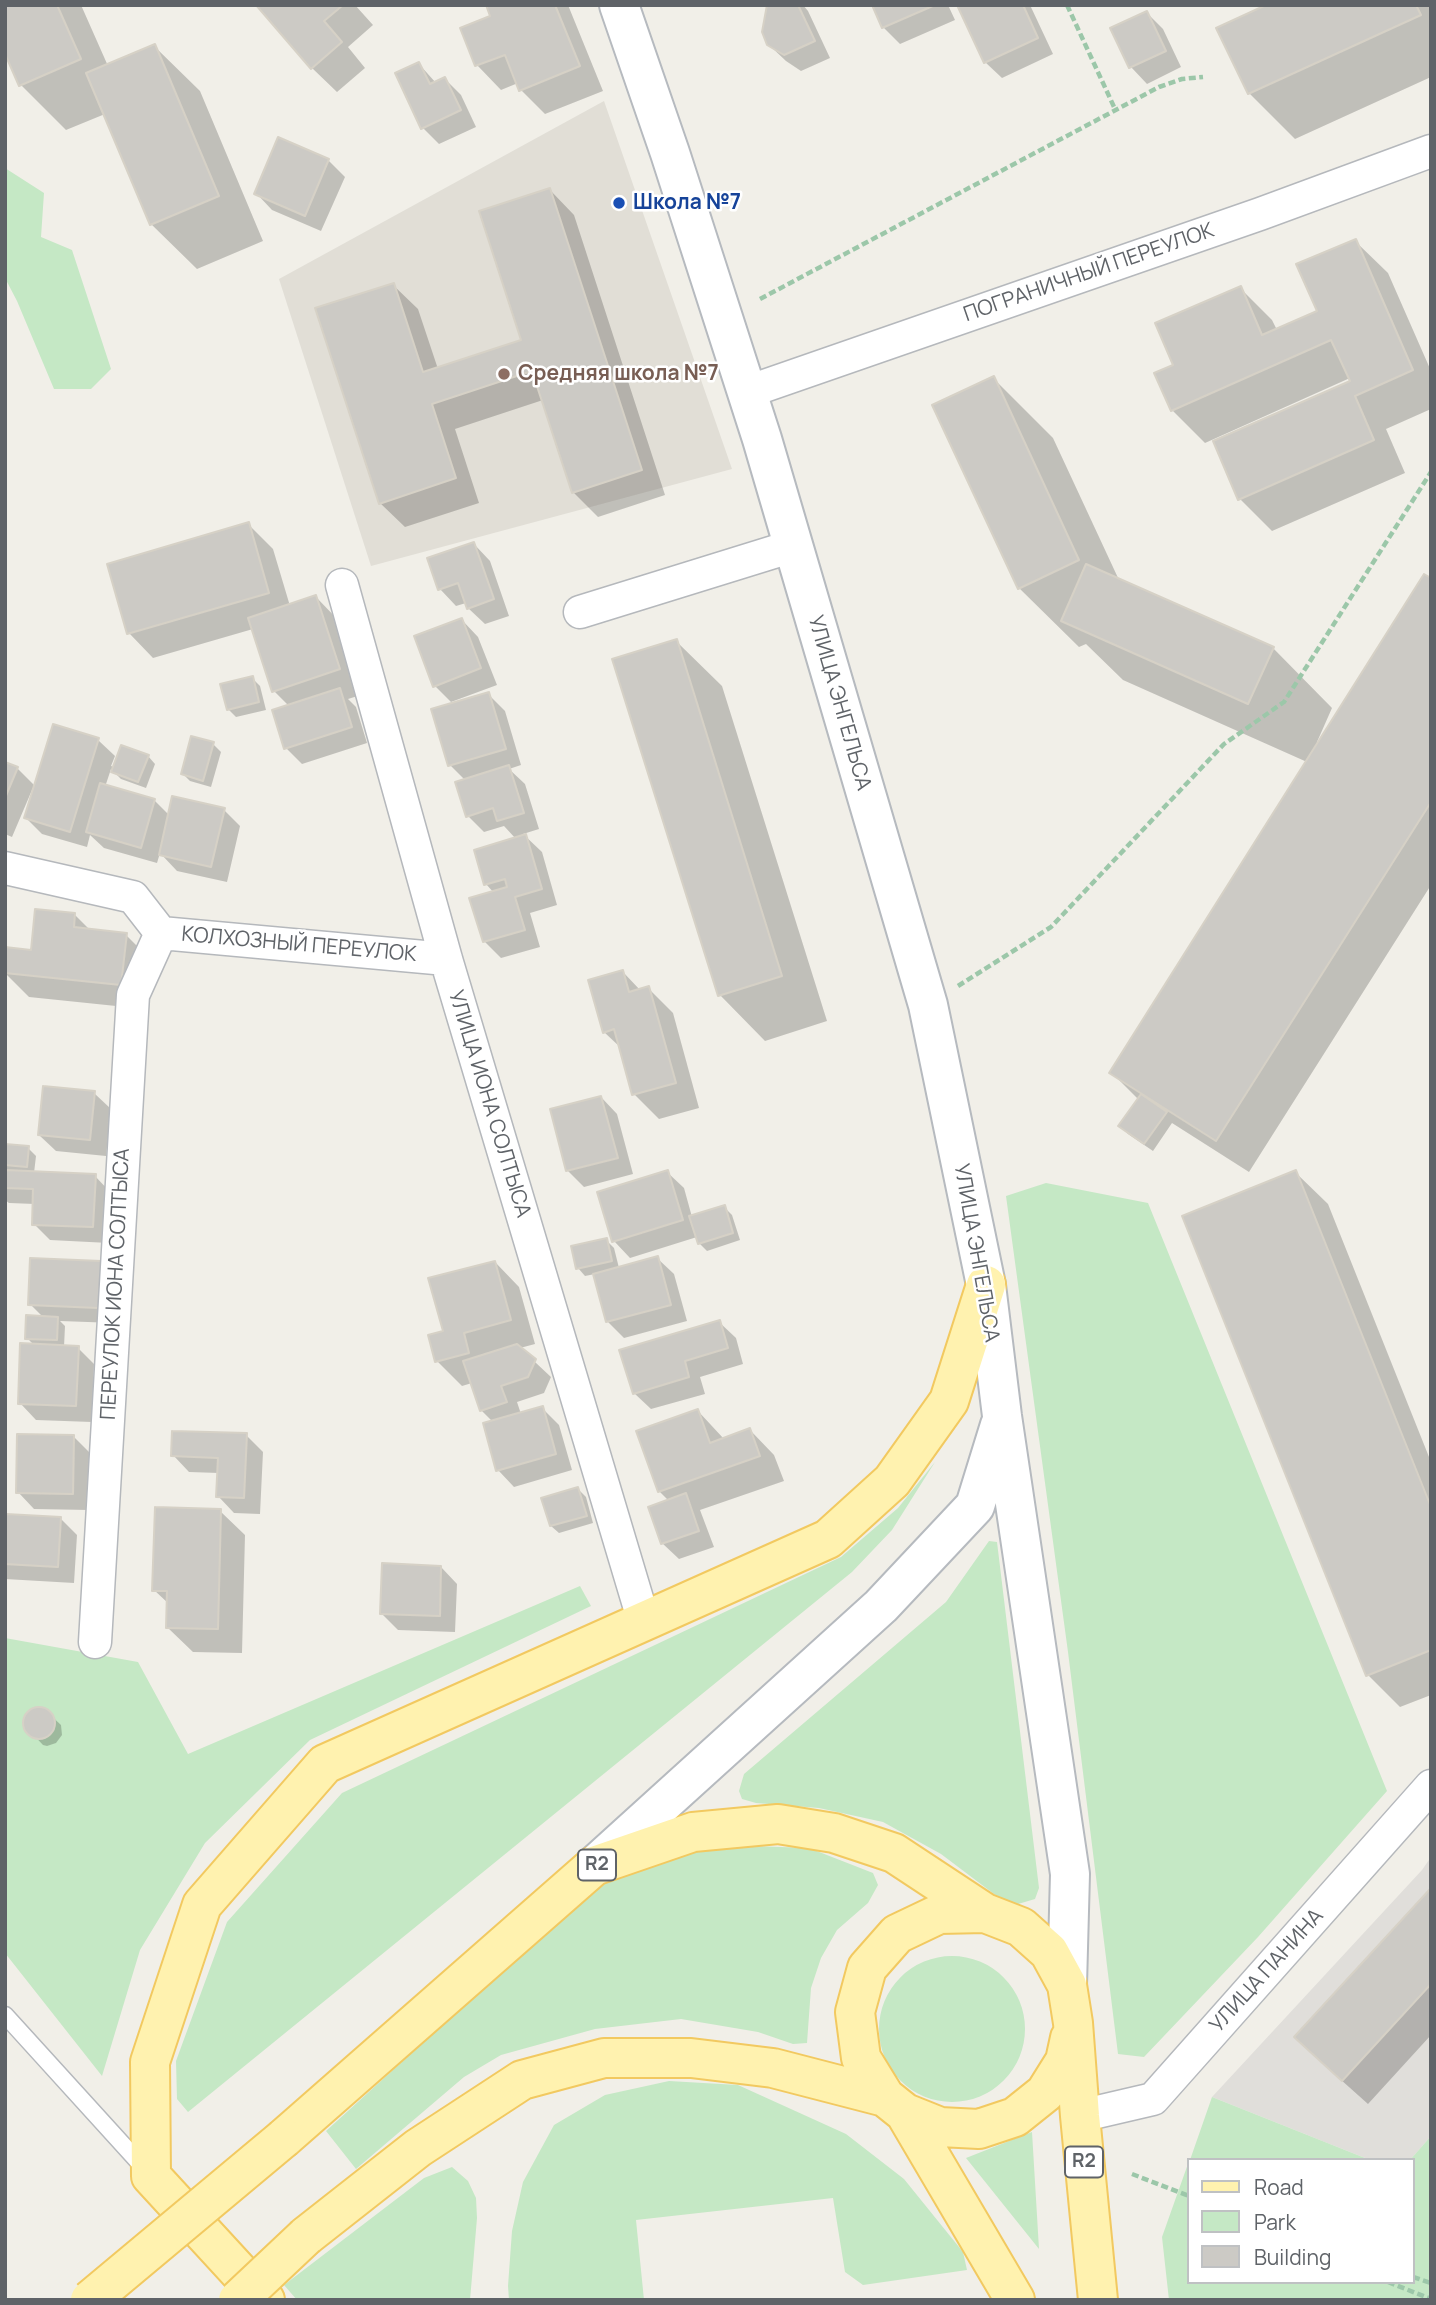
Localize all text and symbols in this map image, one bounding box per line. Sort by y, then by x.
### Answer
place label: Школа №7 [633,190,741,216]
marker: Школа №7 [611,195,627,211]
street label: ПОГРАНИЧНЫЙ ПЕРЕУЛОК [960,218,1218,328]
place label: Средняя школа №7 [518,361,719,387]
marker: Средняя школа №7 [496,366,512,382]
street label: УЛИЦА ЭНГЕЛЬСА [802,613,876,793]
street label: КОЛХОЗНЫЙ ПЕРЕУЛОК [181,922,417,968]
street label: УЛИЦА ИОНА СОЛТЫСА [442,987,536,1221]
street label: ПЕРЕУЛОК ИОНА СОЛТЫСА [96,1147,136,1421]
street label: УЛИЦА ЭНГЕЛЬСА [948,1162,1004,1344]
road number: R2 [578,1850,616,1881]
street label: УЛИЦА ПАНИНА [1205,1904,1329,2038]
road number: R2 [1065,2146,1103,2178]
legend [1188,2158,1415,2284]
text: Road [1254,2173,1304,2201]
text: Park [1254,2208,1296,2236]
text: Building [1254,2243,1331,2271]

